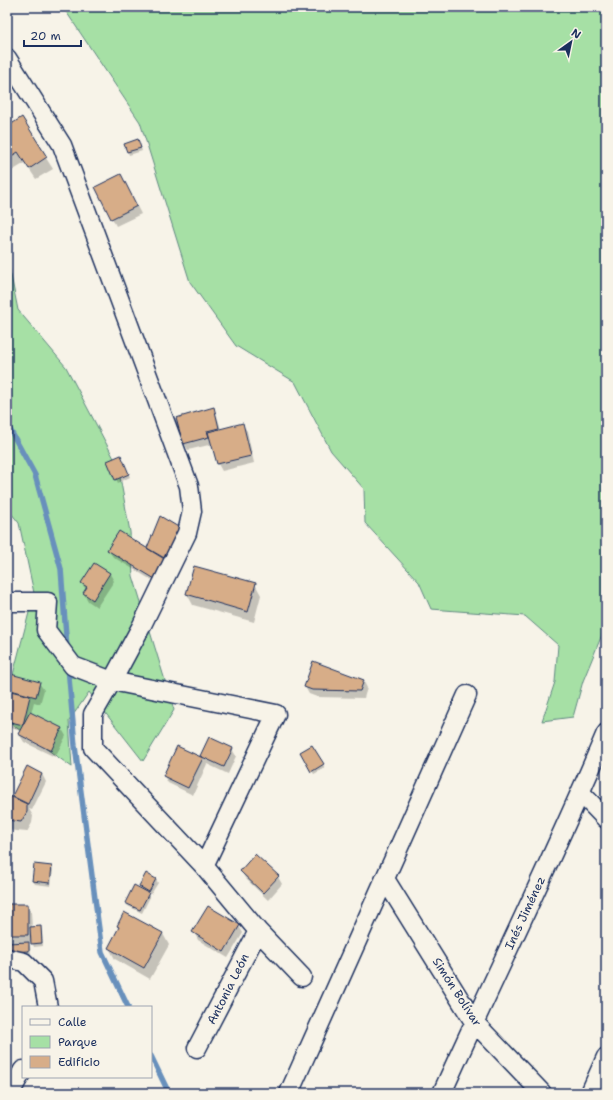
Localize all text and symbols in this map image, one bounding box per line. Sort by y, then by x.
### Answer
scale bar [24,22,81,48]
north arrow [551,22,591,62]
text: N [568,25,584,43]
text: 20 m [30,28,61,44]
street label: Inés Jiménez [501,874,549,952]
street label: Antonia León [203,951,253,1027]
street label: Simón Bolívar [429,955,485,1030]
legend [22,1006,152,1078]
text: Calle [58,1014,87,1030]
text: Parque [58,1034,97,1050]
text: Edificio [58,1054,100,1070]

